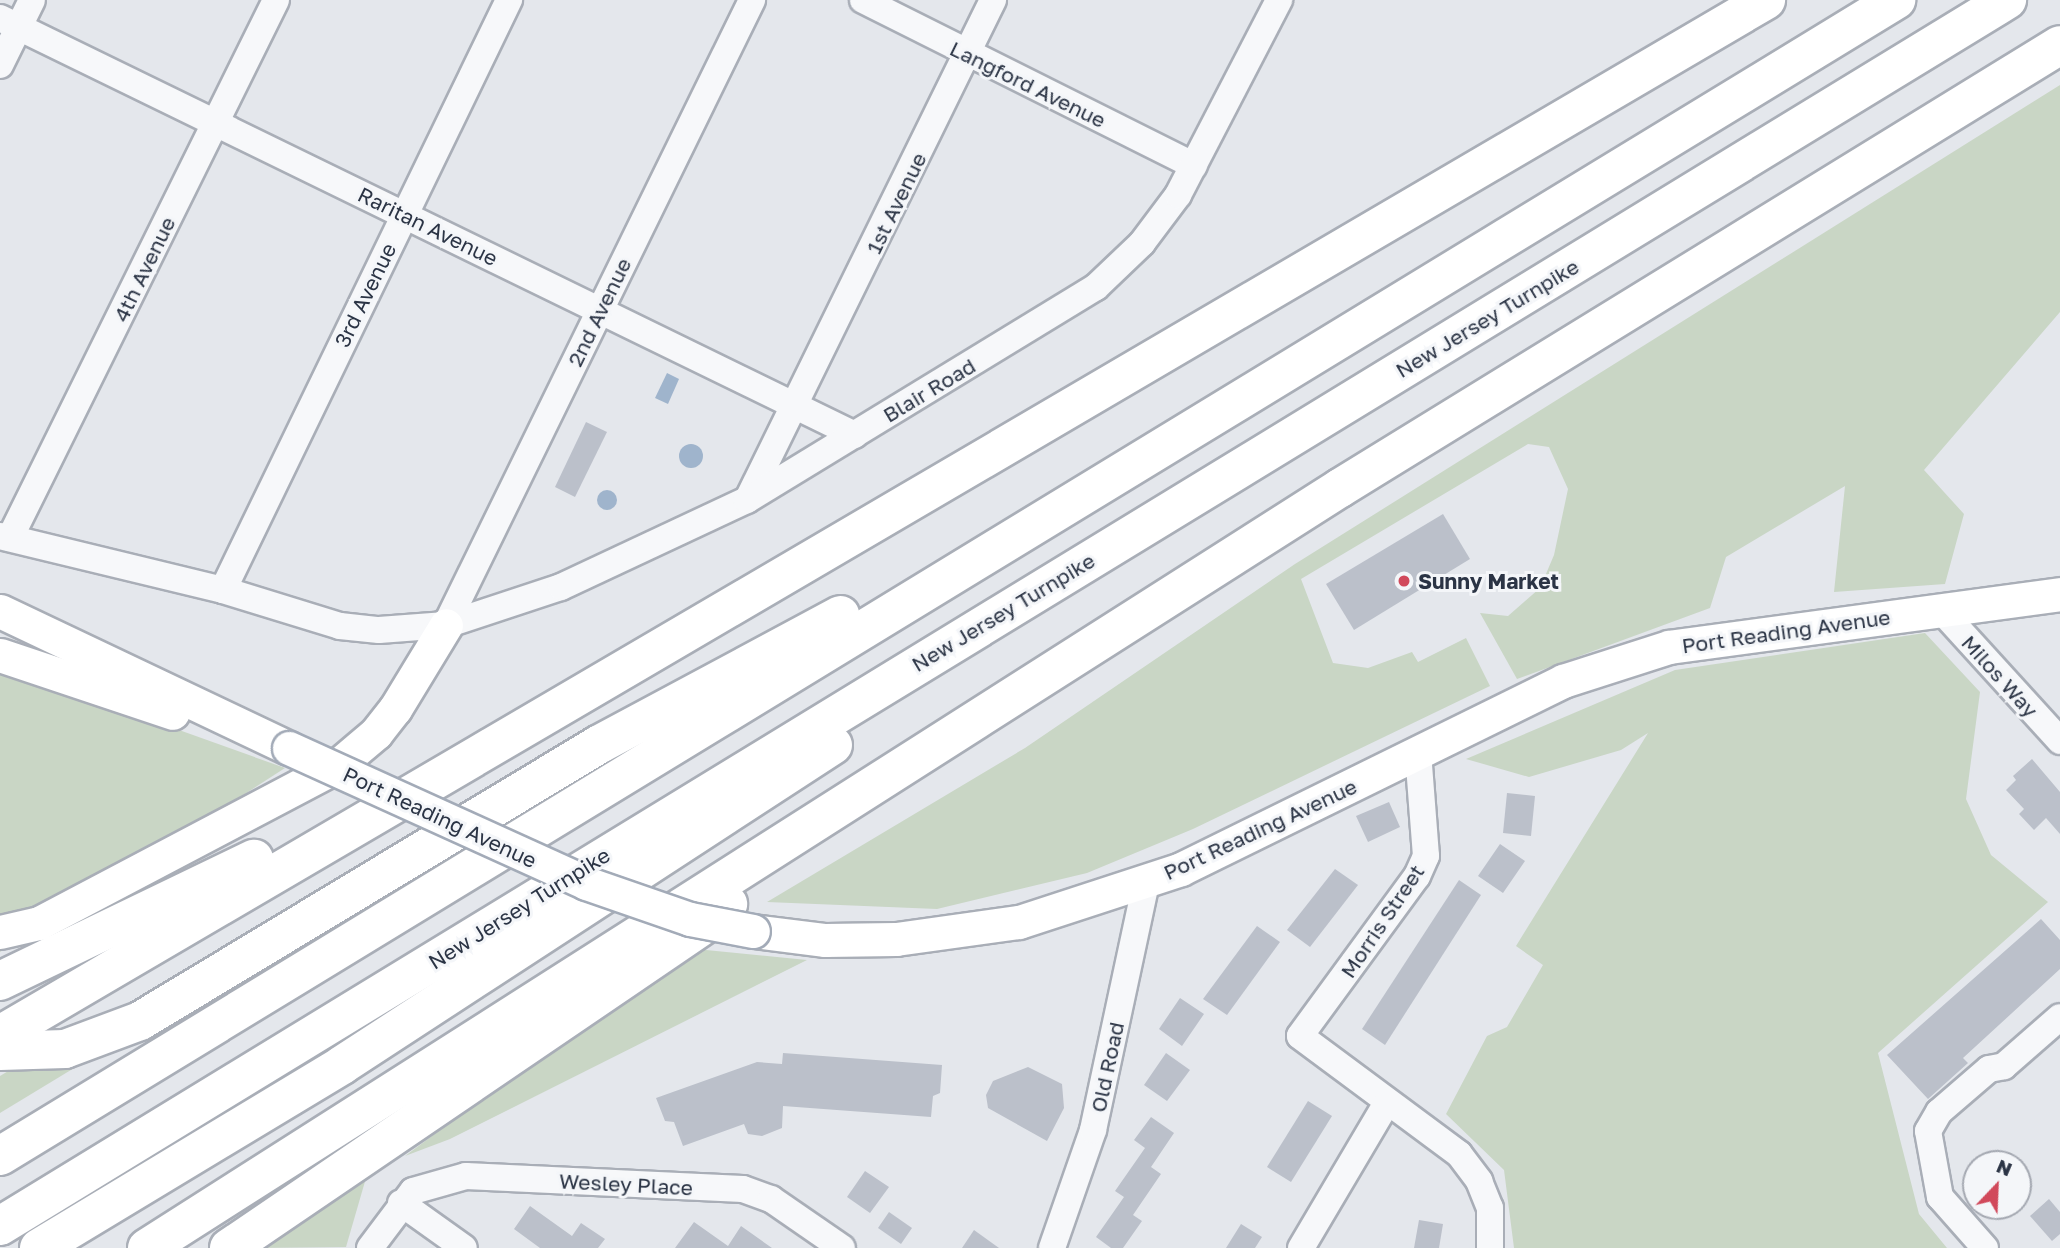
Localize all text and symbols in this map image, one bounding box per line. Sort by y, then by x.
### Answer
street label: Langford Avenue [946,35,1110,133]
street label: 1st Avenue [861,148,931,258]
street label: Raritan Avenue [354,181,502,271]
street label: 4th Avenue [108,212,180,326]
street label: 3rd Avenue [329,239,401,351]
street label: New Jersey Turnpike [1391,253,1583,383]
street label: 2nd Avenue [562,254,636,370]
street label: Blair Road [878,353,980,427]
street label: New Jersey Turnpike [907,547,1099,677]
place label: Sunny Market [1418,568,1559,594]
marker: Sunny Market [1396,573,1412,589]
street label: Port Reading Avenue [1680,604,1892,658]
street label: Milos Way [1957,630,2043,722]
street label: Port Reading Avenue [339,761,541,873]
street label: Port Reading Avenue [1159,773,1361,885]
street label: New Jersey Turnpike [424,842,614,974]
street label: Morris Street [1335,860,1429,982]
street label: Old Road [1085,1020,1129,1114]
north arrow [1962,1150,2032,1220]
text: N [1993,1154,2016,1180]
street label: Wesley Place [558,1168,694,1200]

